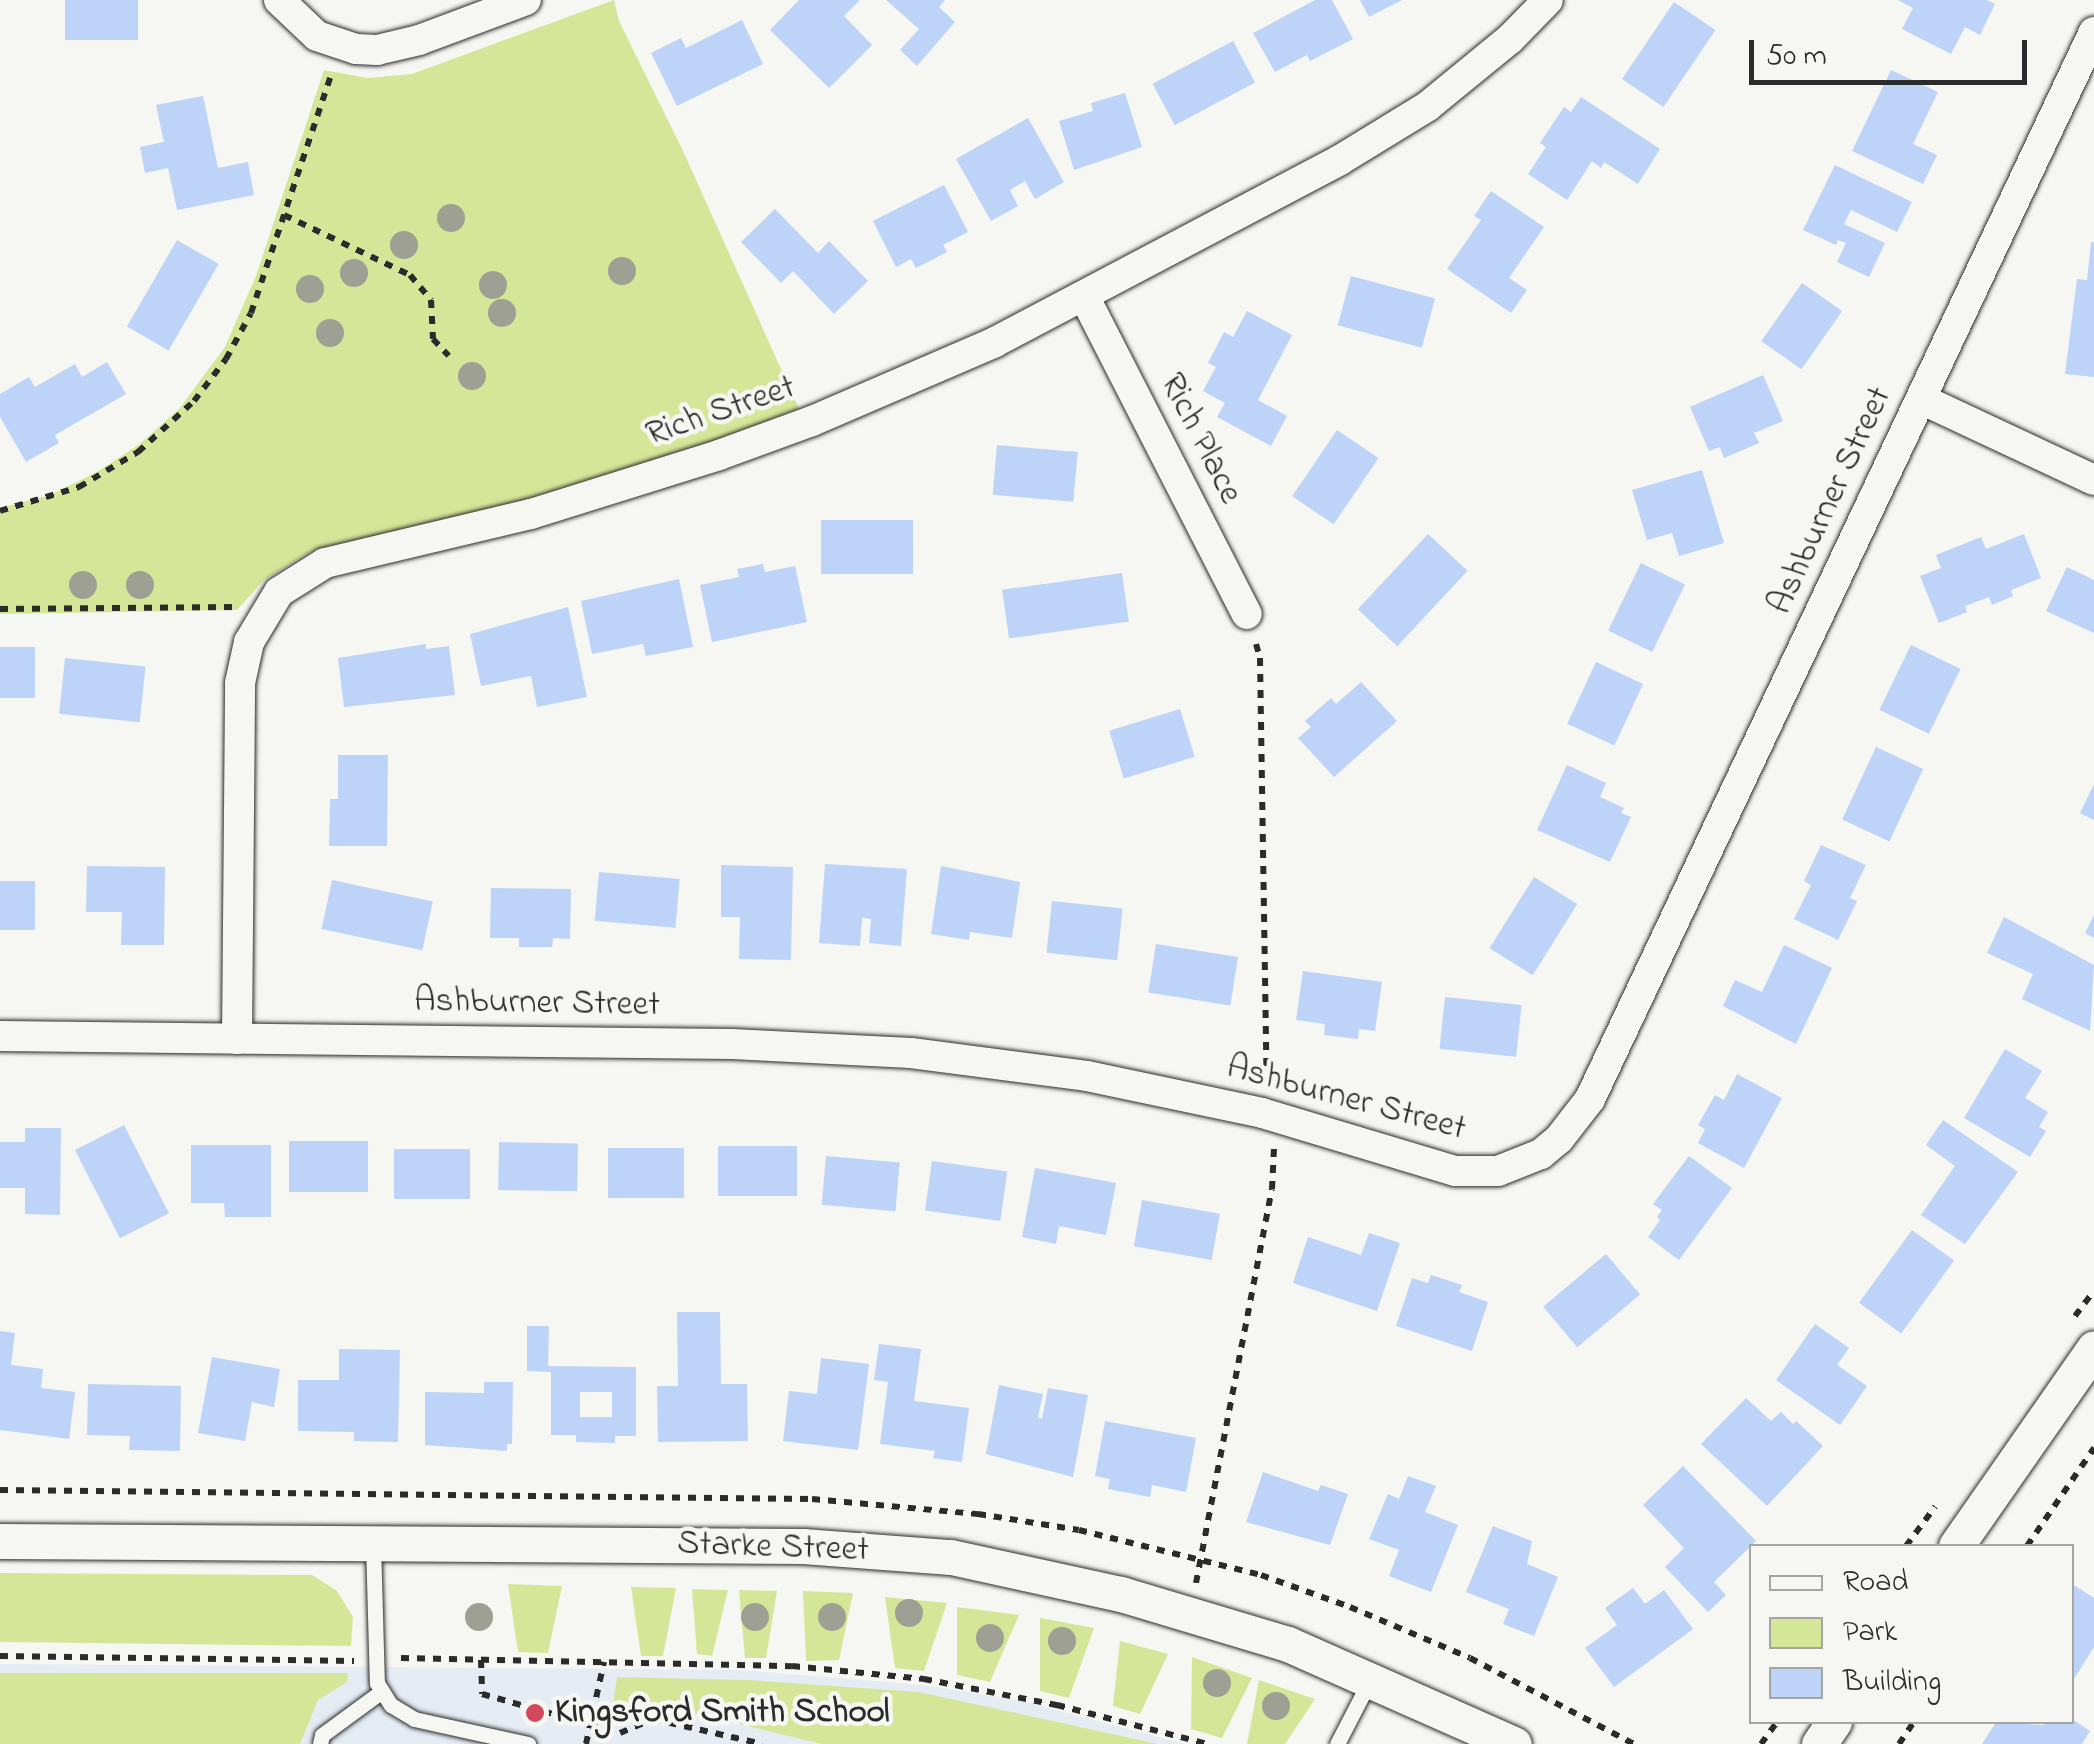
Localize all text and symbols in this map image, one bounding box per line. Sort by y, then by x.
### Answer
scale bar [1754,20,2032,82]
text: 50 m [1766,35,1827,79]
street label: Rich Street [641,367,801,457]
street label: Rich Place [1149,367,1251,511]
street label: Ashburner Street [1760,381,1902,621]
street label: Ashburner Street [414,981,660,1027]
street label: Ashburner Street [1222,1047,1470,1151]
street label: Starke Street [676,1524,870,1572]
legend [1749,1544,2074,1724]
text: Road [1843,1561,1908,1605]
text: Park [1843,1611,1897,1655]
text: Building [1843,1661,1941,1705]
place label: Kingsford Smith School [555,1692,890,1734]
marker: Kingsford Smith School [524,1702,546,1724]

